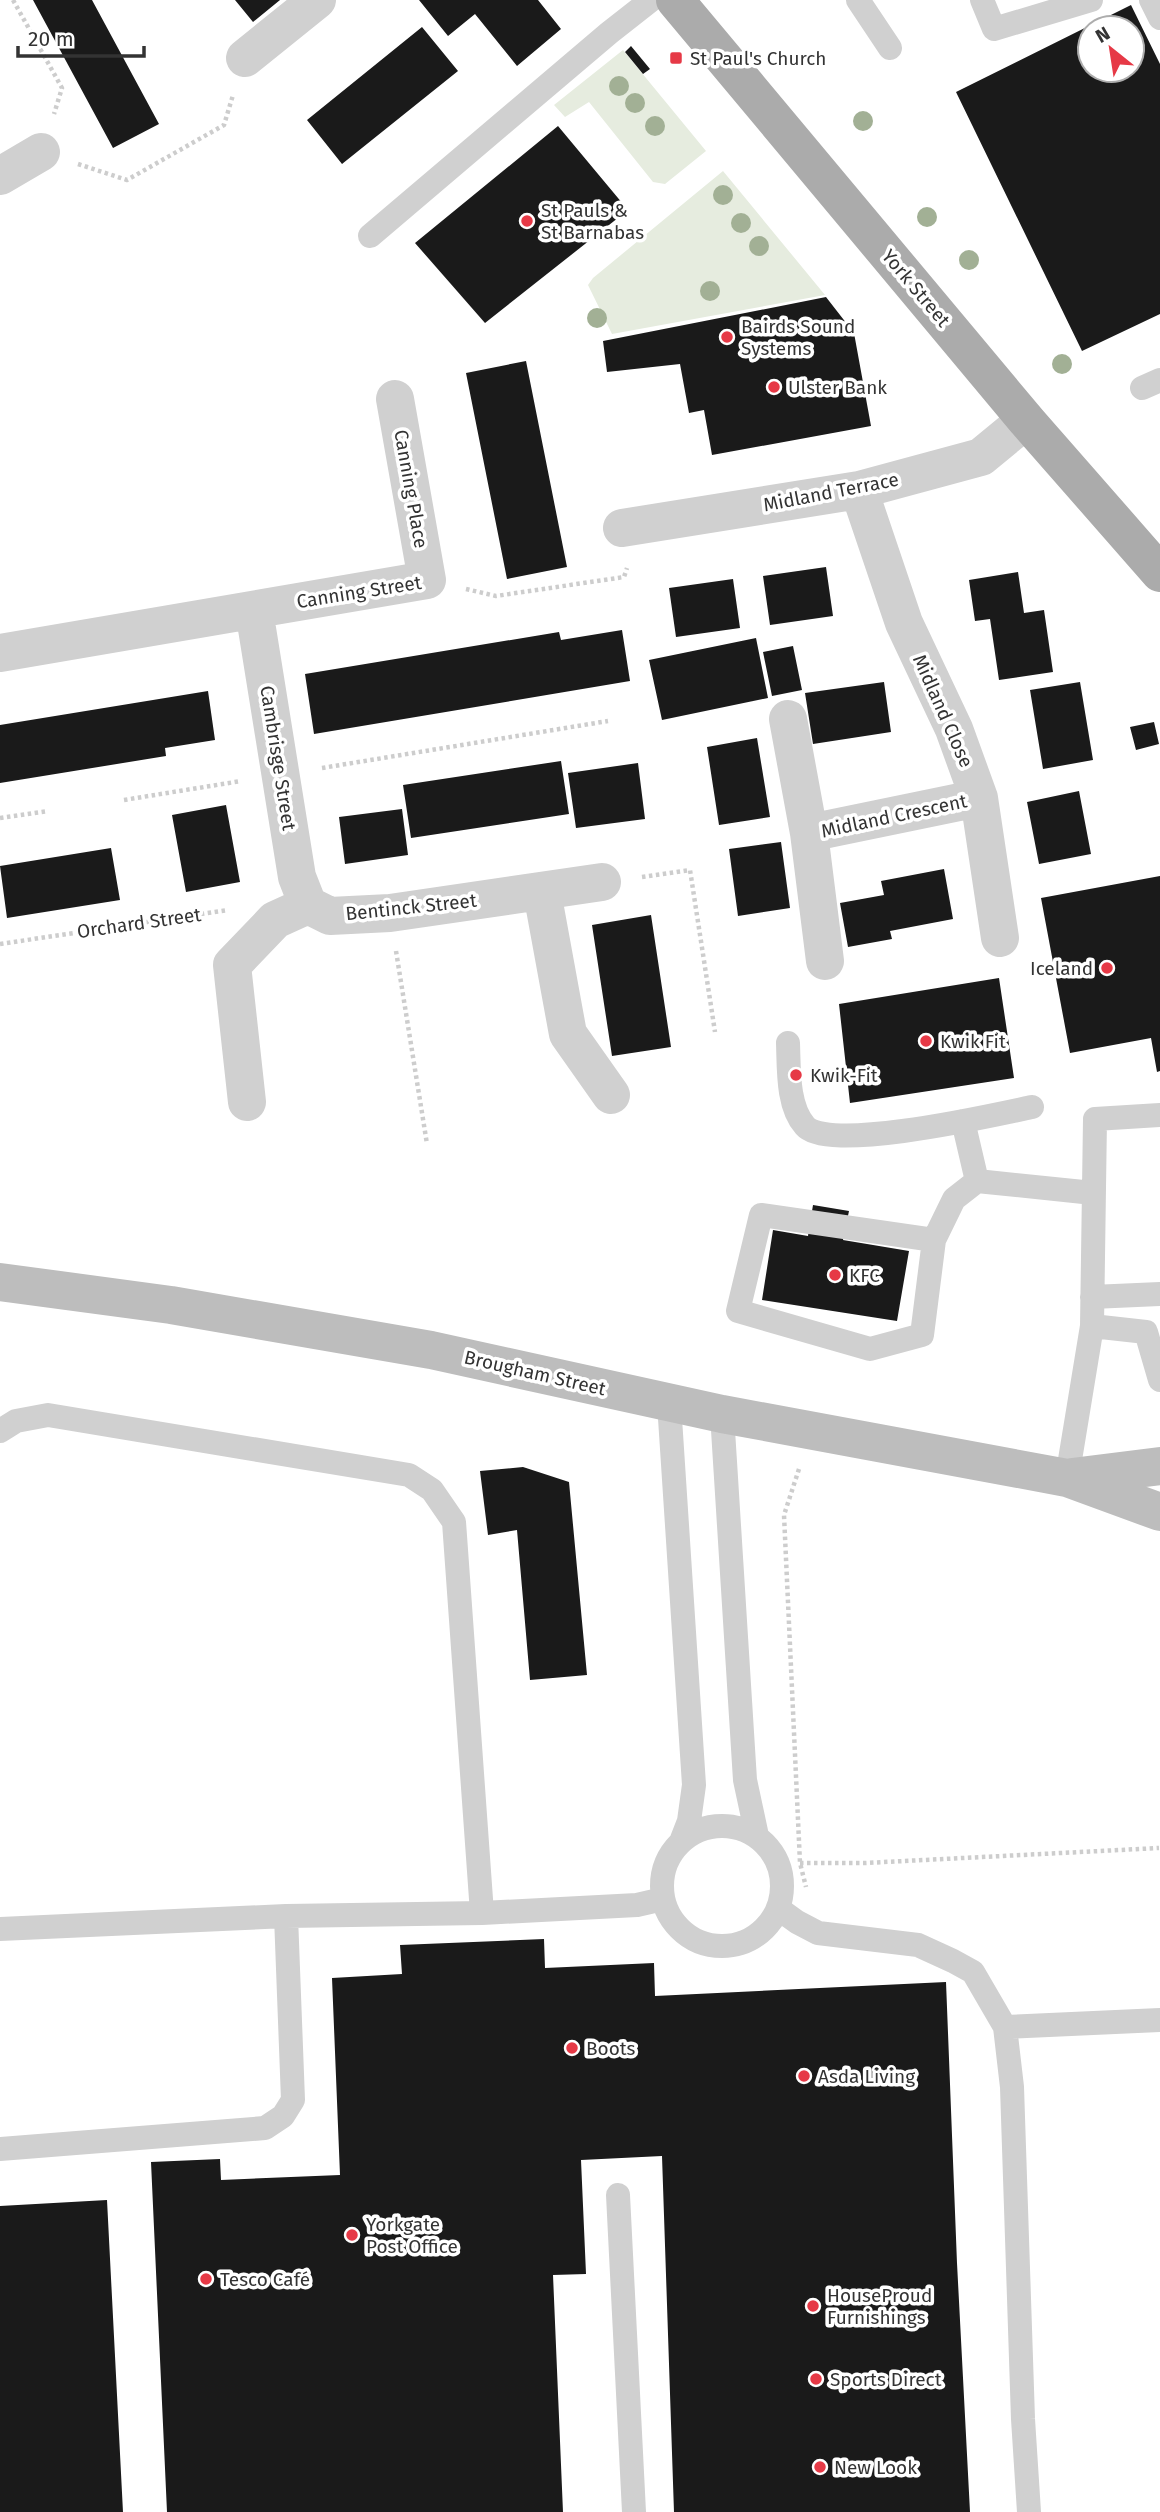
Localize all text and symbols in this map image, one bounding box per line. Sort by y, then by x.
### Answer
scale bar [18,14,144,58]
north arrow [1076,14,1146,84]
text: N [1092,22,1114,48]
text: 20 m [28,26,74,52]
place label: St Paul's Church [690,47,826,70]
marker: St Paul's Church [668,50,684,66]
place label: St Pauls & St Barnabas [541,199,644,244]
marker: St Pauls & St Barnabas [519,213,535,229]
street label: York Street [877,245,955,332]
place label: Bairds Sound Systems [741,315,855,360]
marker: Bairds Sound Systems [719,329,735,345]
place label: Ulster Bank [788,376,887,399]
marker: Ulster Bank [766,379,782,395]
street label: Canning Place [389,428,433,550]
street label: Midland Terrace [761,468,901,516]
street label: Canning Street [295,571,423,613]
street label: Midland Close [908,651,978,771]
street label: Cambrisge Street [255,684,301,832]
street label: Midland Crescent [819,789,969,843]
street label: Bentinck Street [344,889,478,925]
street label: Orchard Street [75,903,203,943]
place label: Iceland [1030,957,1093,980]
marker: Iceland [1099,960,1115,976]
place label: Kwik Fit [940,1030,1006,1053]
marker: Kwik Fit [918,1033,934,1049]
place label: Kwik-Fit [810,1064,878,1087]
marker: Kwik-Fit [788,1067,804,1083]
place label: KFC [849,1264,880,1287]
marker: KFC [827,1267,843,1283]
street label: Brougham Street [462,1346,608,1401]
place label: Boots [586,2037,636,2060]
marker: Boots [564,2040,580,2056]
place label: Asda Living [818,2065,915,2088]
marker: Asda Living [796,2068,812,2084]
place label: Yorkgate Post Office [366,2213,458,2258]
marker: Yorkgate Post Office [344,2227,360,2243]
place label: Tesco Café [220,2268,310,2291]
marker: Tesco Café [198,2271,214,2287]
place label: HouseProud Furnishings [827,2284,932,2329]
marker: HouseProud Furnishings [805,2298,821,2314]
place label: Sports Direct [830,2368,942,2391]
marker: Sports Direct [808,2371,824,2387]
place label: New Look [834,2456,917,2479]
marker: New Look [812,2459,828,2475]

